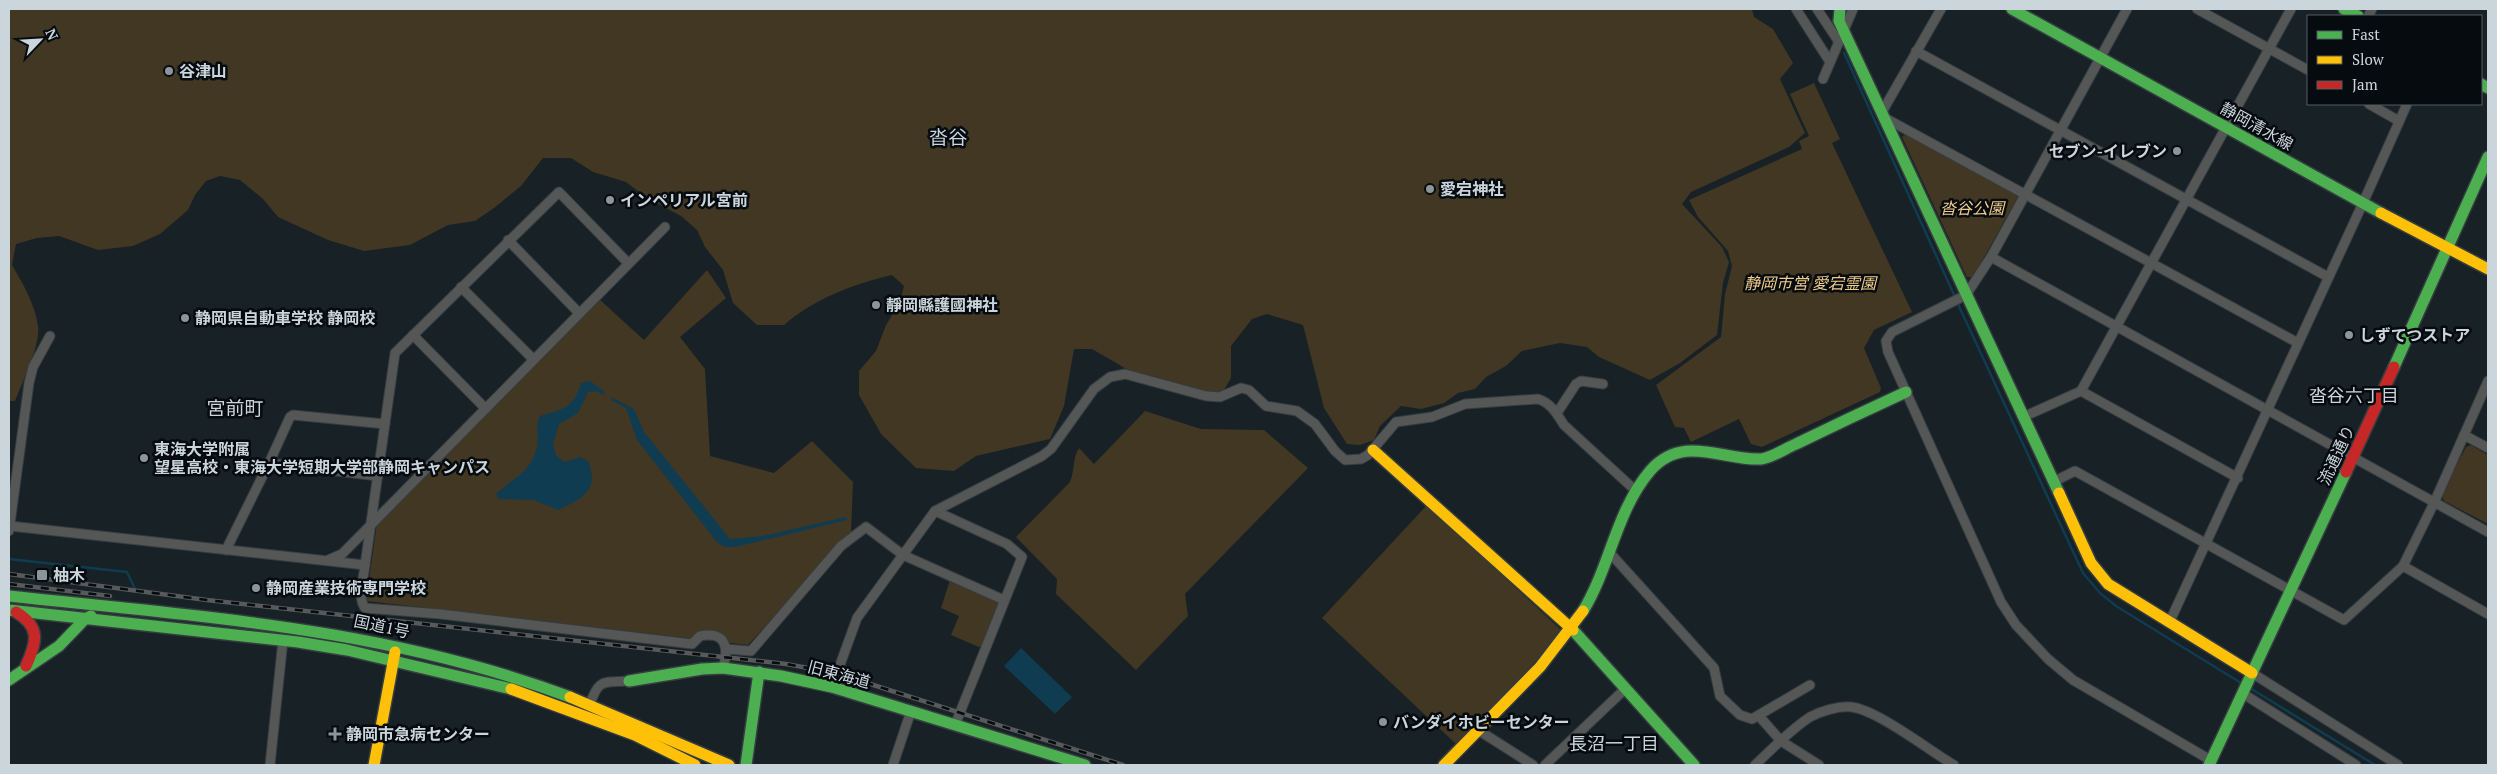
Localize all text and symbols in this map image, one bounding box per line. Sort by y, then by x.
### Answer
north arrow [15,15,65,65]
legend [2307,15,2482,105]
text: Fast [2352,24,2380,44]
text: N [41,25,63,43]
text: Slow [2352,49,2385,69]
place label: 谷津山 [179,60,227,82]
marker: 谷津山 [163,65,175,77]
text: Jam [2352,74,2378,94]
street label: 静岡清水線 [2217,97,2297,155]
district label: 沓谷 [929,124,967,149]
place label: セブン-イレブン [2048,140,2167,162]
marker: セブン-イレブン [2171,145,2183,157]
place label: 愛宕神社 [1440,178,1504,200]
marker: 愛宕神社 [1424,183,1436,195]
place label: インペリアル宮前 [620,189,748,211]
marker: インペリアル宮前 [604,194,616,206]
park label: 沓谷公園 [1940,197,2006,219]
park label: 静岡市営 愛宕霊園 [1744,272,1878,294]
place label: 靜岡縣護國神社 [886,294,998,316]
marker: 靜岡縣護國神社 [870,299,882,311]
place label: 静岡県自動車学校 静岡校 [195,307,375,329]
marker: 静岡県自動車学校 静岡校 [179,312,191,324]
place label: しずてつストア [2359,324,2470,346]
marker: しずてつストア [2343,329,2355,341]
district label: 沓谷六丁目 [2309,383,2399,407]
district label: 宮前町 [206,395,264,420]
street label: 流通通り [2313,421,2359,489]
place label: 東海大学附属 望星高校・東海大学短期大学部静岡キャンパス [154,438,490,478]
marker: 東海大学附属 望星高校・東海大学短期大学部静岡キャンパス [138,452,150,464]
place label: 柚木 [53,564,85,586]
marker: 柚木 [35,568,49,582]
place label: 静岡産業技術専門学校 [266,577,426,599]
marker: 静岡産業技術専門学校 [250,582,262,594]
street label: 国道1号 [352,609,412,643]
street label: 旧東海道 [805,655,873,693]
place label: バンダイホビーセンター [1393,711,1570,733]
marker: バンダイホビーセンター [1377,716,1389,728]
place label: 静岡市急病センター [346,723,490,745]
marker: 静岡市急病センター [328,727,342,741]
district label: 長沼一丁目 [1569,731,1659,755]

